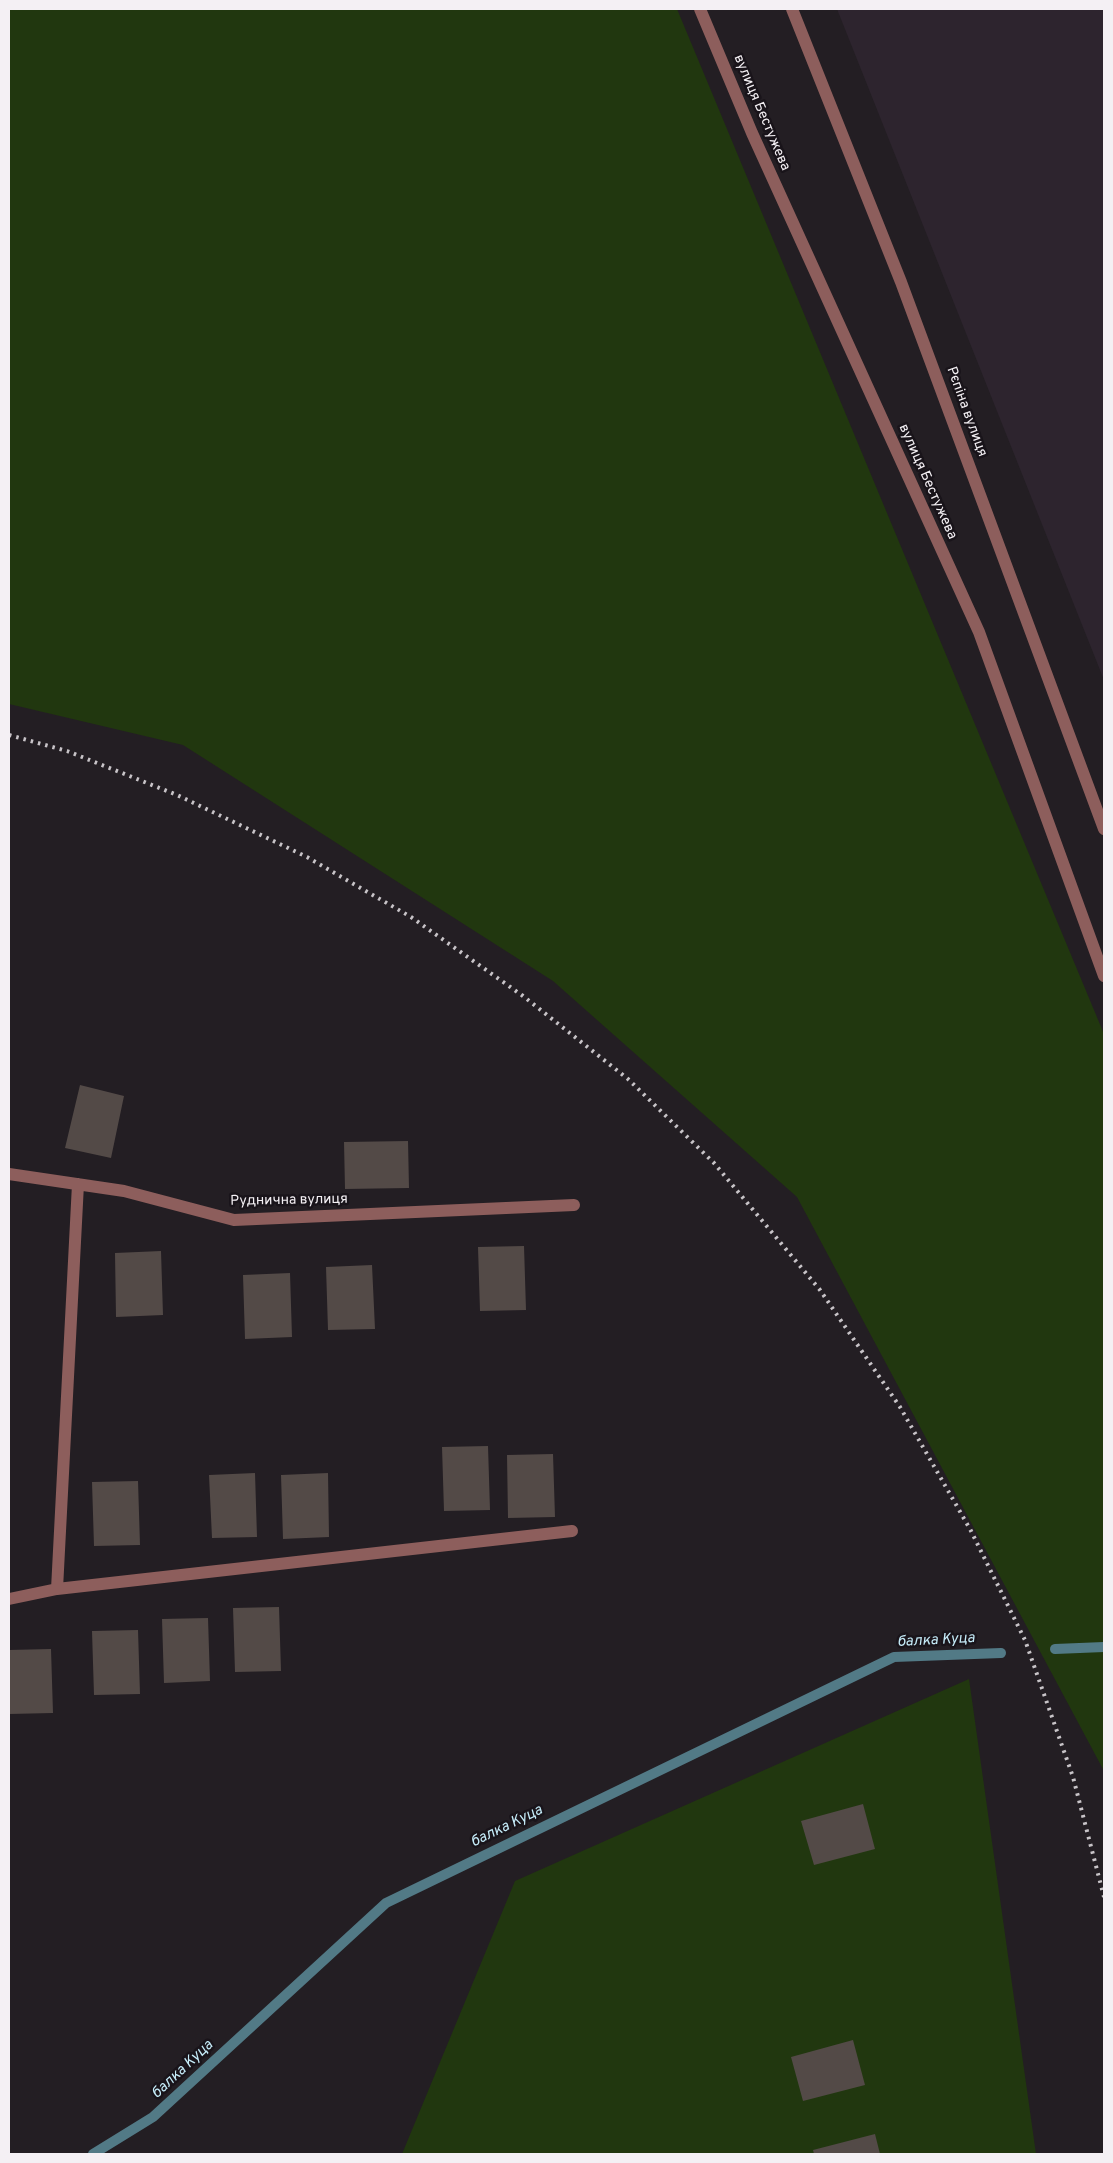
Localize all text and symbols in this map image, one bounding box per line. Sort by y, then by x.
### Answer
street label: вулиця Бестужева [729,52,793,174]
street label: Рєпіна вулиця [942,365,990,459]
street label: вулиця Бестужева [894,422,960,542]
street label: Руднична вулиця [230,1192,348,1210]
water label: балка Куца [897,1630,975,1652]
water label: балка Куца [468,1802,546,1852]
water label: балка Куца [148,2037,218,2103]

